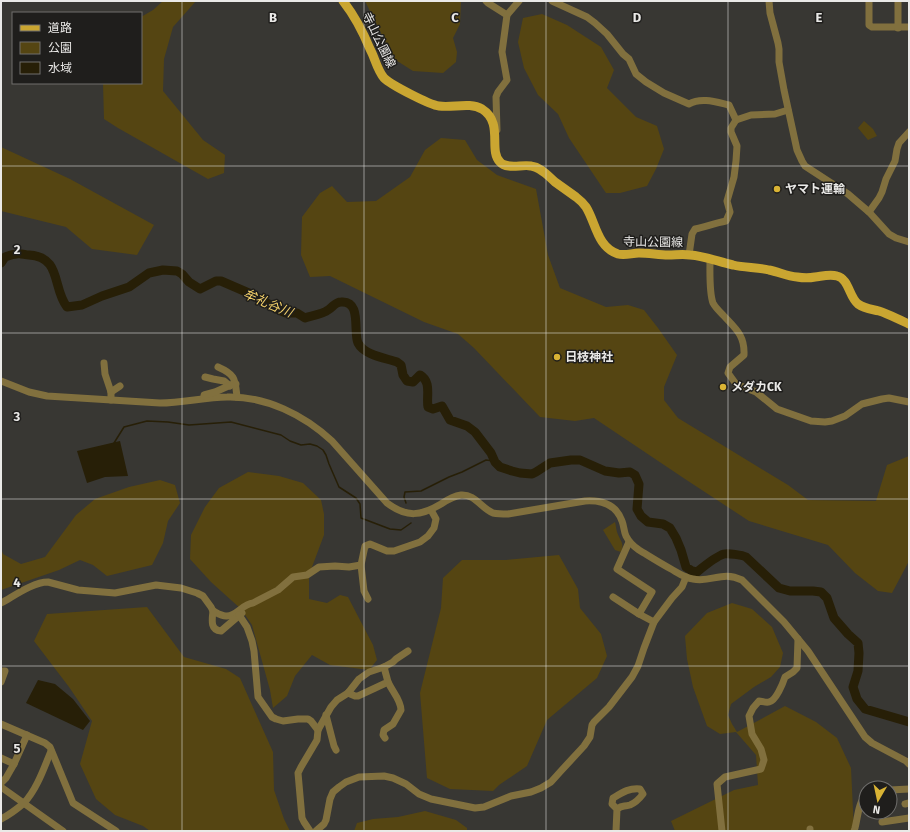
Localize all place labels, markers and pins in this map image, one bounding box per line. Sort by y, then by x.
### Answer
place label: ヤマト運輸 [785,182,845,196]
marker: ヤマト運輸 [772,184,782,194]
place label: 日枝神社 [565,350,613,364]
marker: 日枝神社 [552,352,562,362]
place label: メダカCK [731,380,782,394]
marker: メダカCK [718,382,728,392]

